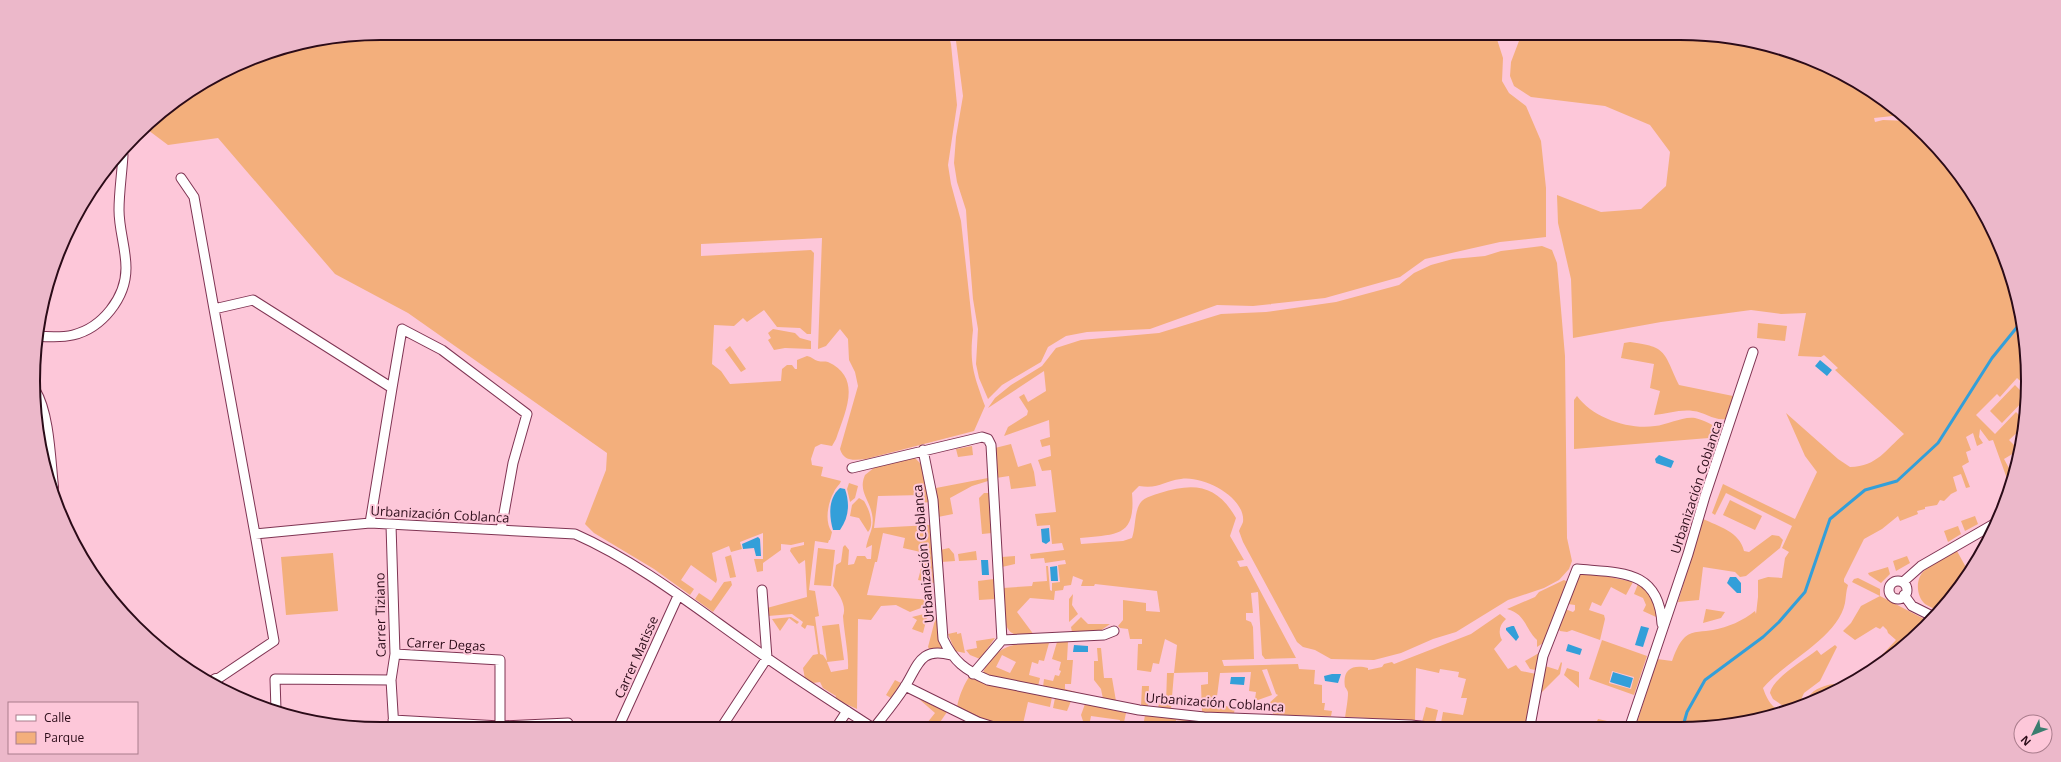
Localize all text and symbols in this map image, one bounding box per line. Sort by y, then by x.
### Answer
street label: Urbanización Coblanca [1666,418,1726,556]
street label: Urbanización Coblanca [908,484,938,624]
street label: Urbanización Coblanca [370,501,510,527]
street label: Carrer Tiziano [370,572,390,658]
street label: Carrer Matisse [610,613,662,701]
street label: Carrer Degas [406,633,486,655]
street label: Urbanización Coblanca [1145,688,1285,716]
legend [8,702,138,754]
text: Calle [44,709,71,726]
north arrow [2013,714,2053,754]
text: Parque [44,729,84,746]
text: N [2017,733,2034,750]

